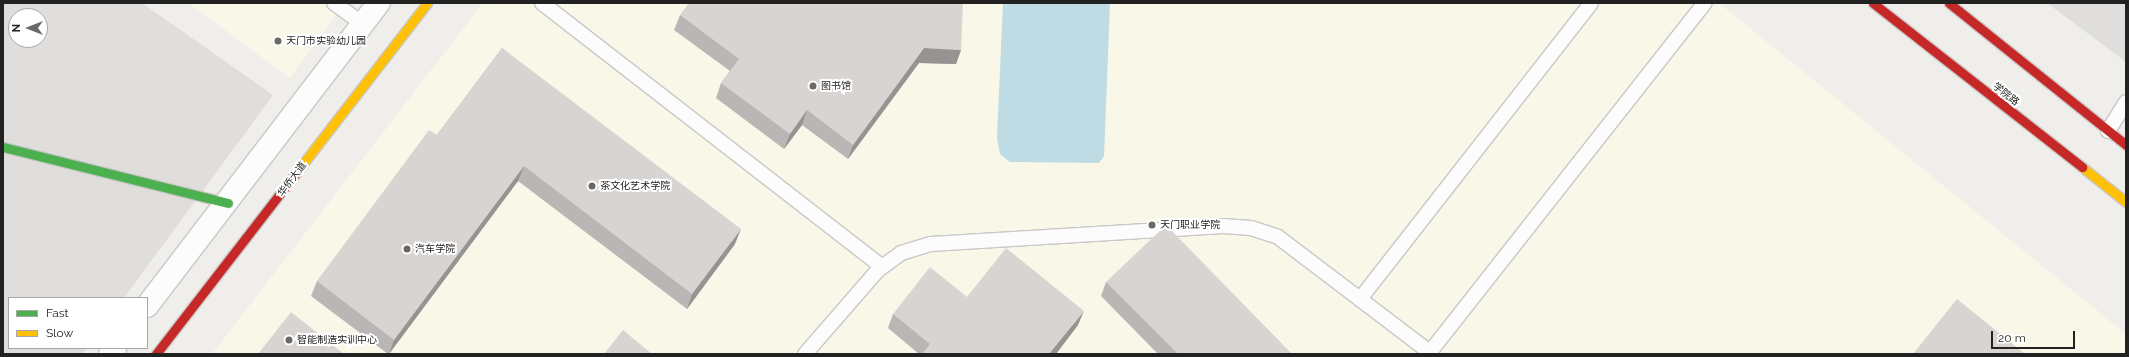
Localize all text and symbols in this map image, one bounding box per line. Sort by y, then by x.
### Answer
north arrow [8,8,48,48]
text: N [10,24,23,32]
place label: 天门市实验幼儿园 [286,35,366,47]
marker: 天门市实验幼儿园 [273,36,283,46]
place label: 图书馆 [821,80,851,92]
street label: 学院路 [1990,80,2022,108]
marker: 图书馆 [808,81,818,91]
street label: 华侨大道 [275,159,309,199]
place label: 茶文化艺术学院 [600,180,670,192]
marker: 茶文化艺术学院 [587,181,597,191]
place label: 天门职业学院 [1160,219,1220,231]
marker: 天门职业学院 [1147,220,1157,230]
place label: 汽车学院 [415,243,455,255]
marker: 汽车学院 [402,244,412,254]
legend [8,297,148,349]
text: Fast [46,306,69,320]
scale bar [1993,323,2077,349]
text: Slow [46,326,73,340]
text: 20 m [1998,331,2026,345]
place label: 智能制造实训中心 [297,334,377,346]
marker: 智能制造实训中心 [284,335,294,345]

